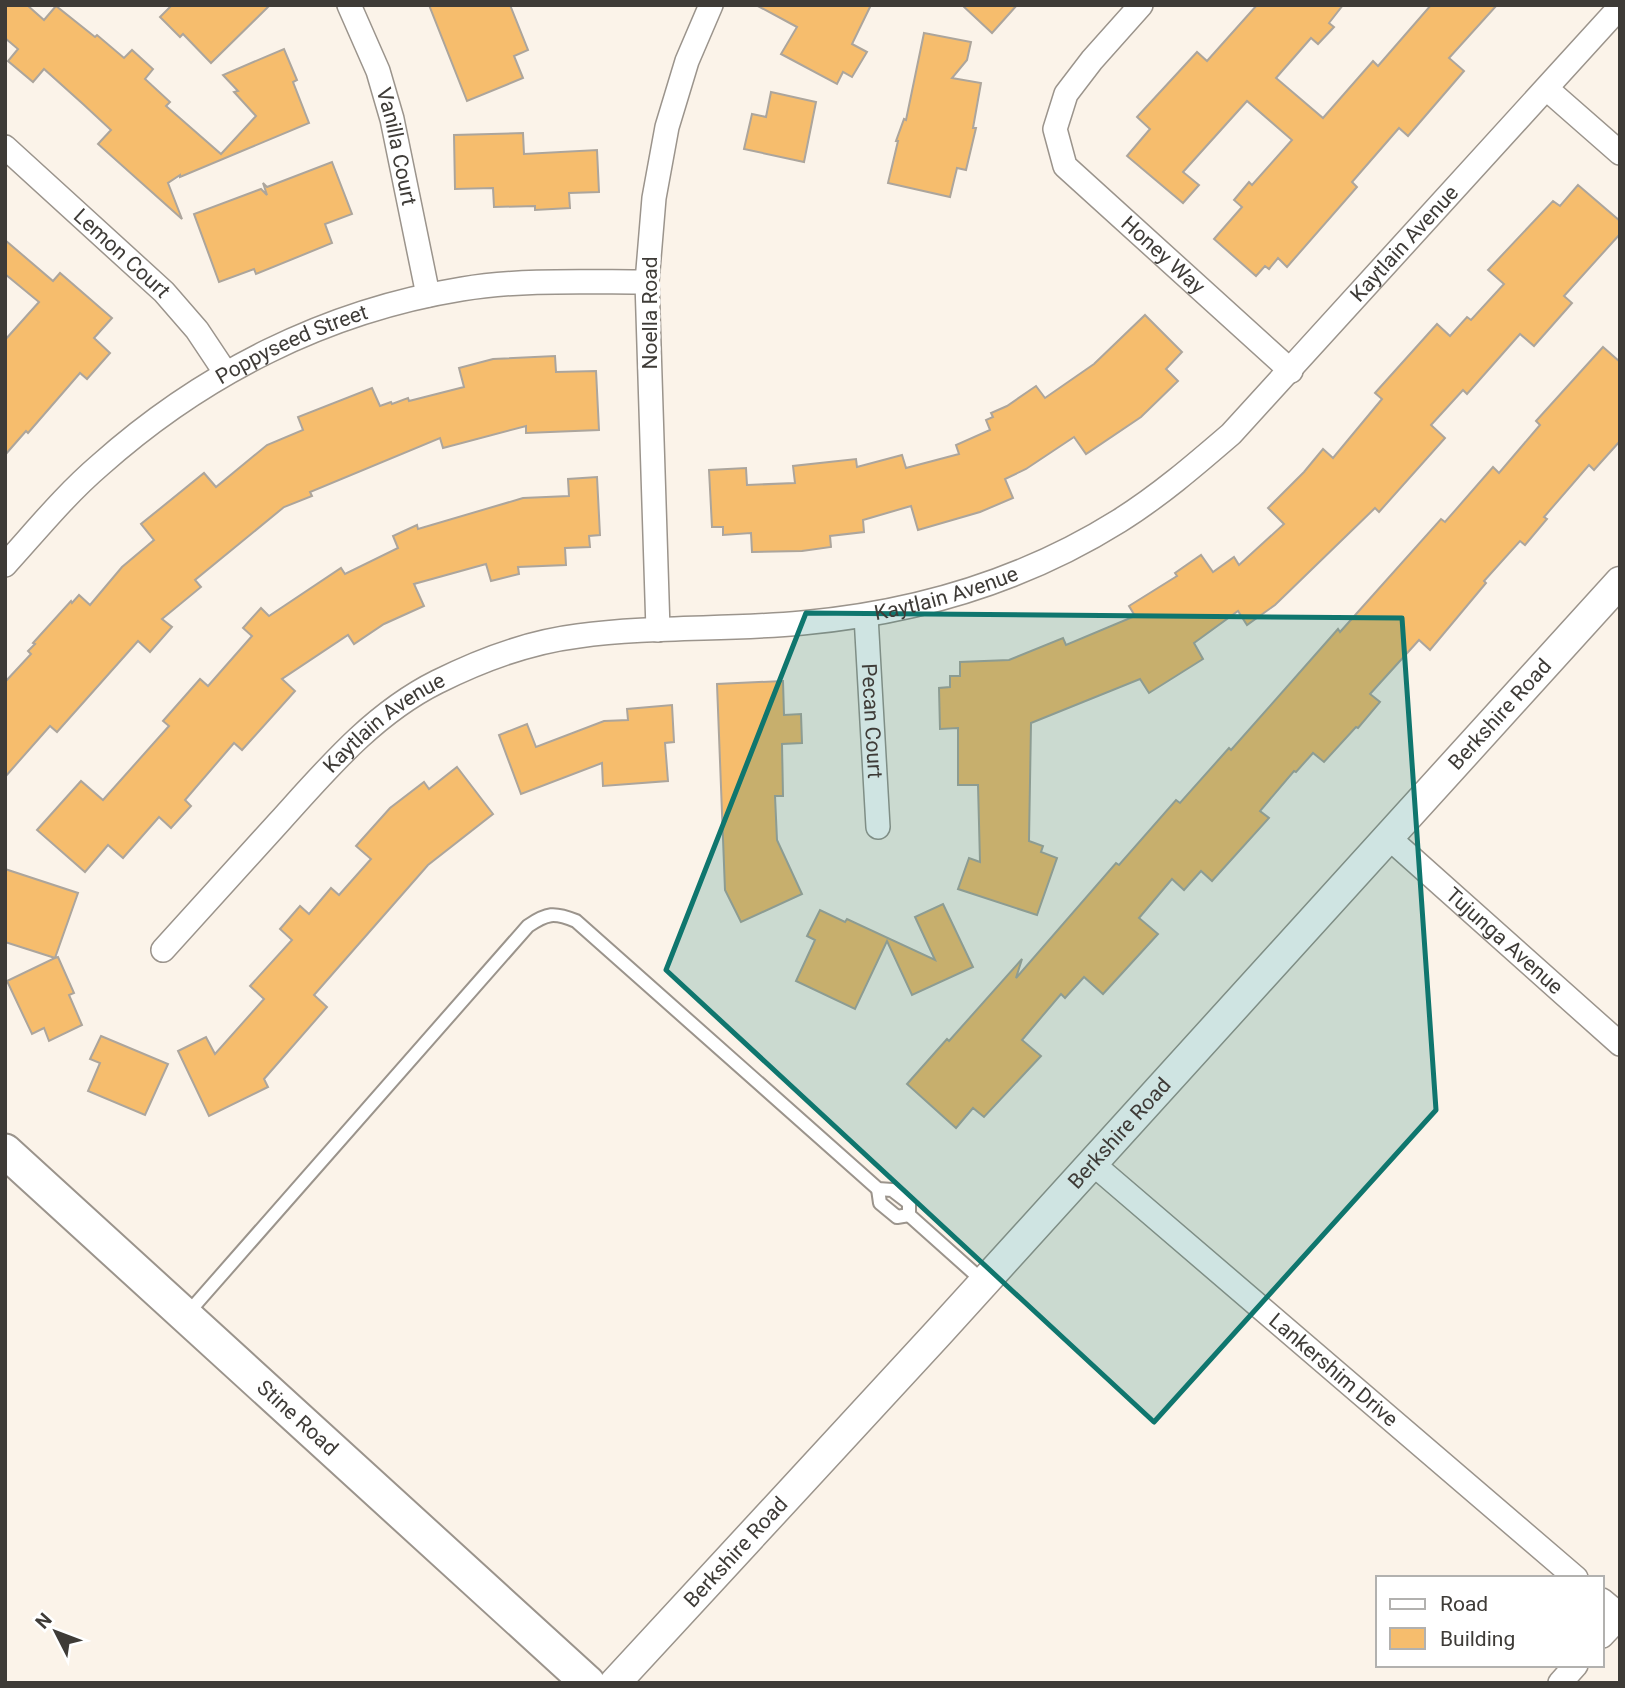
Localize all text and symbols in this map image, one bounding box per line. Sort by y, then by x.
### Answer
street label: Vanilla Court [372,85,421,208]
street label: Kaytlain Avenue [1345,181,1463,307]
street label: Lemon Court [69,204,175,303]
street label: Honey Way [1116,211,1210,299]
street label: Noella Road [638,256,662,370]
street label: Poppyseed Street [211,300,371,389]
street label: Kaytlain Avenue [872,561,1021,625]
street label: Berkshire Road [1444,654,1556,775]
street label: Pecan Court [857,663,887,779]
street label: Kaytlain Avenue [318,668,449,778]
street label: Tujunga Avenue [1441,882,1568,999]
street label: Berkshire Road [1063,1073,1176,1194]
street label: Lankershim Drive [1264,1308,1403,1432]
street label: Stine Road [252,1375,343,1461]
street label: Berkshire Road [679,1492,792,1612]
legend [1376,1576,1604,1667]
text: Road [1440,1592,1488,1616]
north arrow [21,1597,91,1667]
text: N [31,1608,57,1634]
text: Building [1440,1627,1515,1651]

